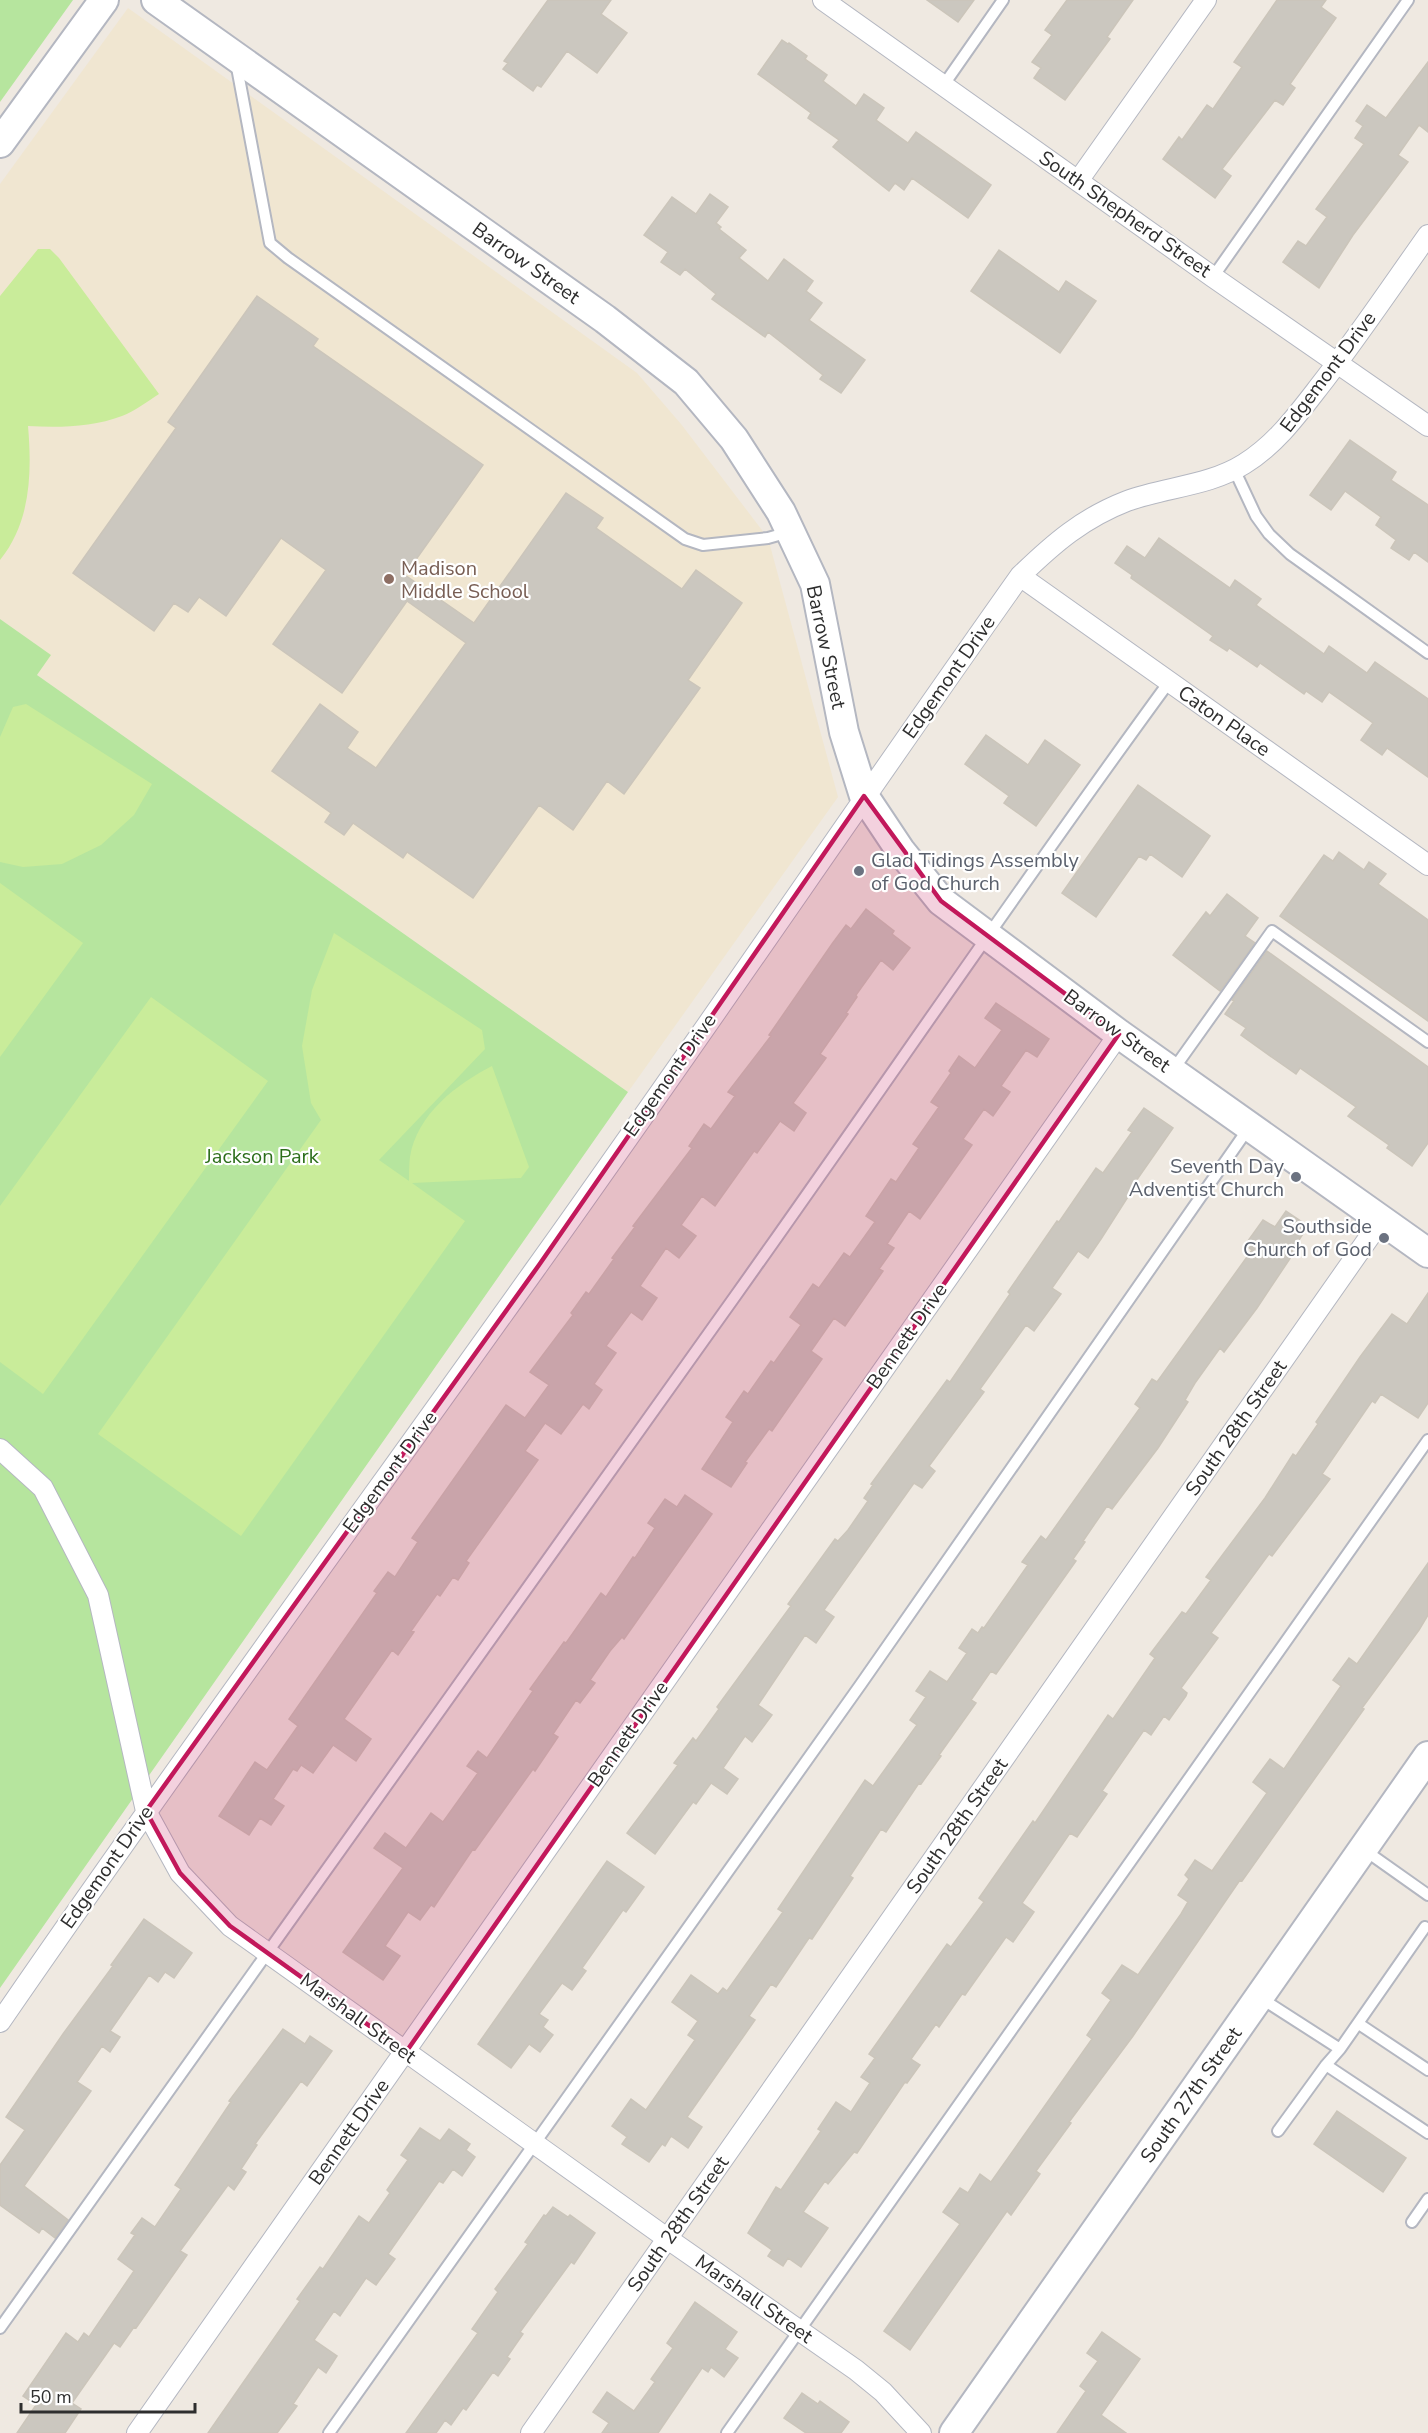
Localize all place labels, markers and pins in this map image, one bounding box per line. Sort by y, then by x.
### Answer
place label: Madison Middle School [401,555,529,605]
marker: Madison Middle School [382,572,396,586]
place label: Glad Tidings Assembly of God Church [871,847,1079,897]
marker: Glad Tidings Assembly of God Church [852,864,866,878]
place label: Seventh Day Adventist Church [1129,1153,1285,1203]
marker: Seventh Day Adventist Church [1289,1170,1303,1184]
place label: Southside Church of God [1243,1213,1372,1263]
marker: Southside Church of God [1377,1231,1391,1245]

